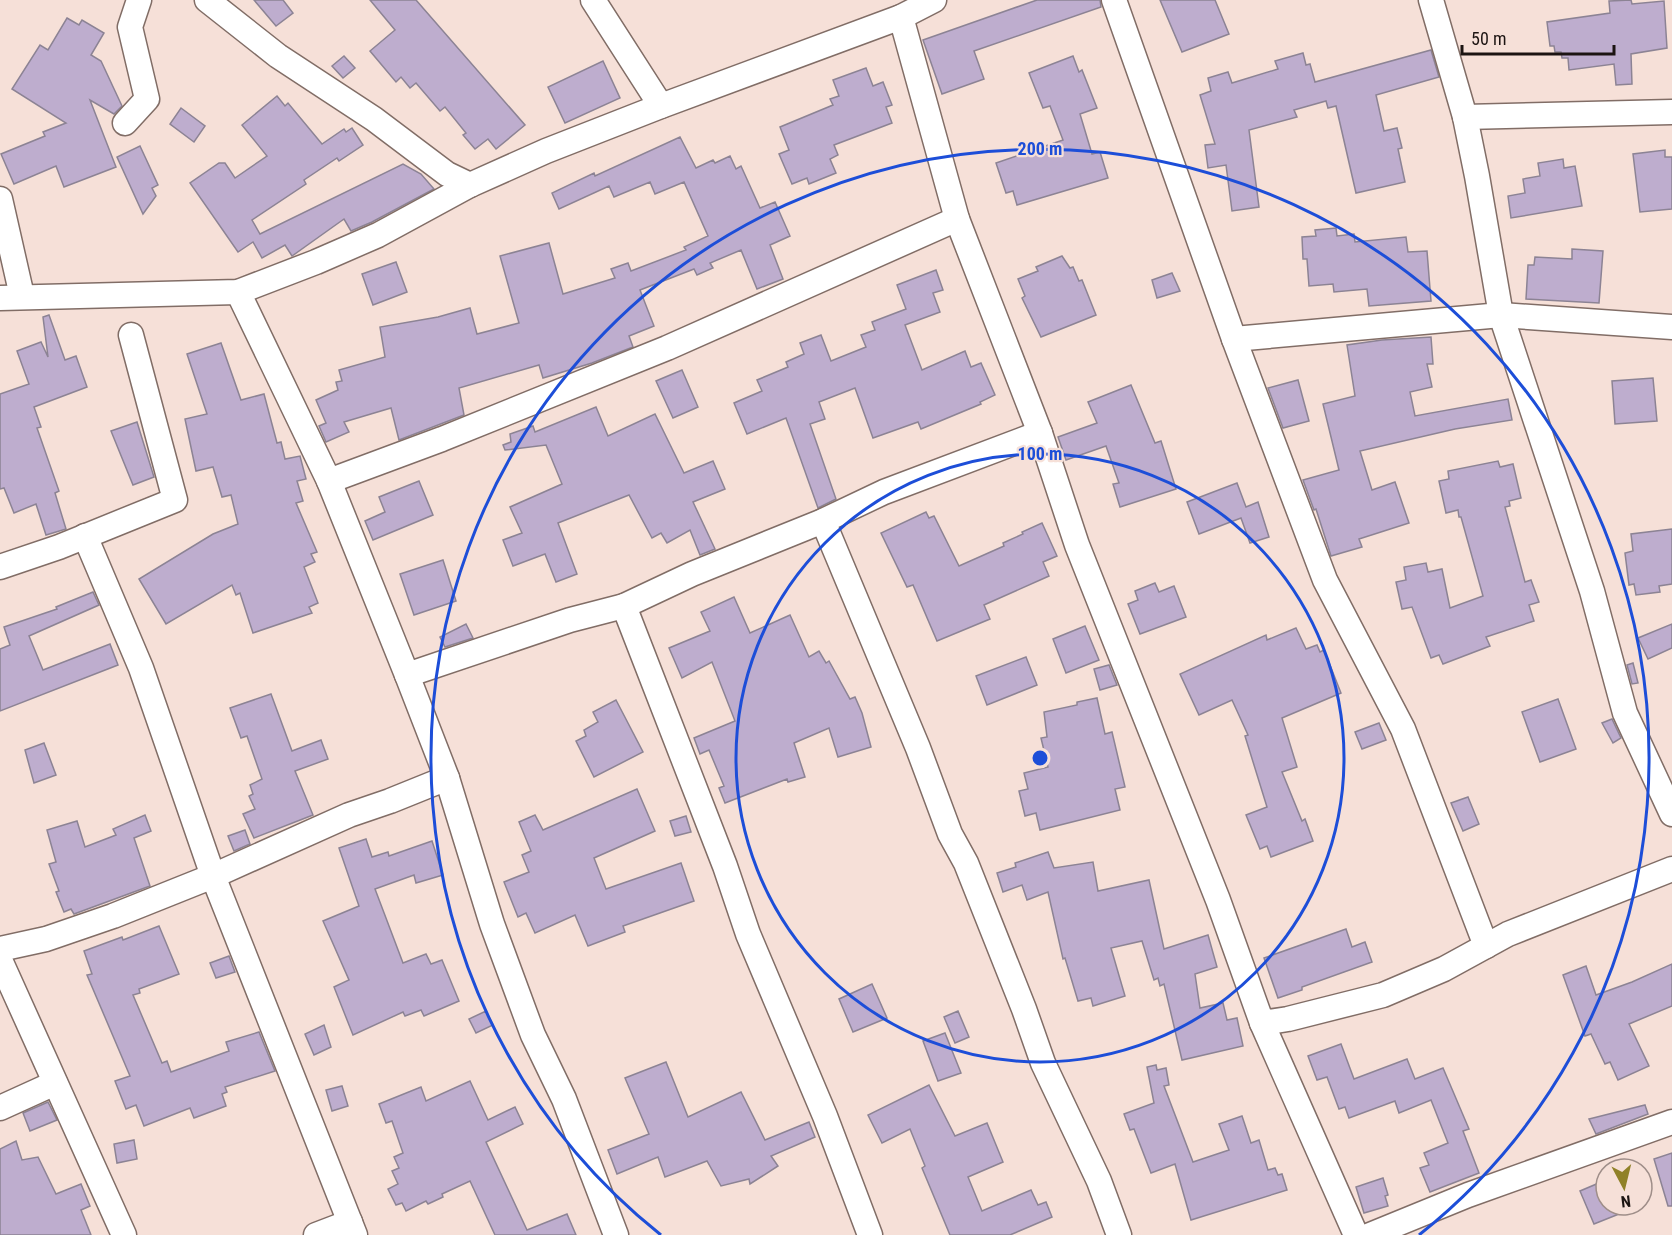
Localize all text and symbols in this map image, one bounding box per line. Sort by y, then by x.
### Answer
scale bar [1462,18,1614,56]
text: 50 m [1471,28,1506,49]
text: 200 m [1018,138,1062,159]
text: 100 m [1018,443,1062,464]
centre of rings [1030,748,1050,768]
north arrow [1594,1157,1654,1217]
text: N [1620,1191,1632,1211]

